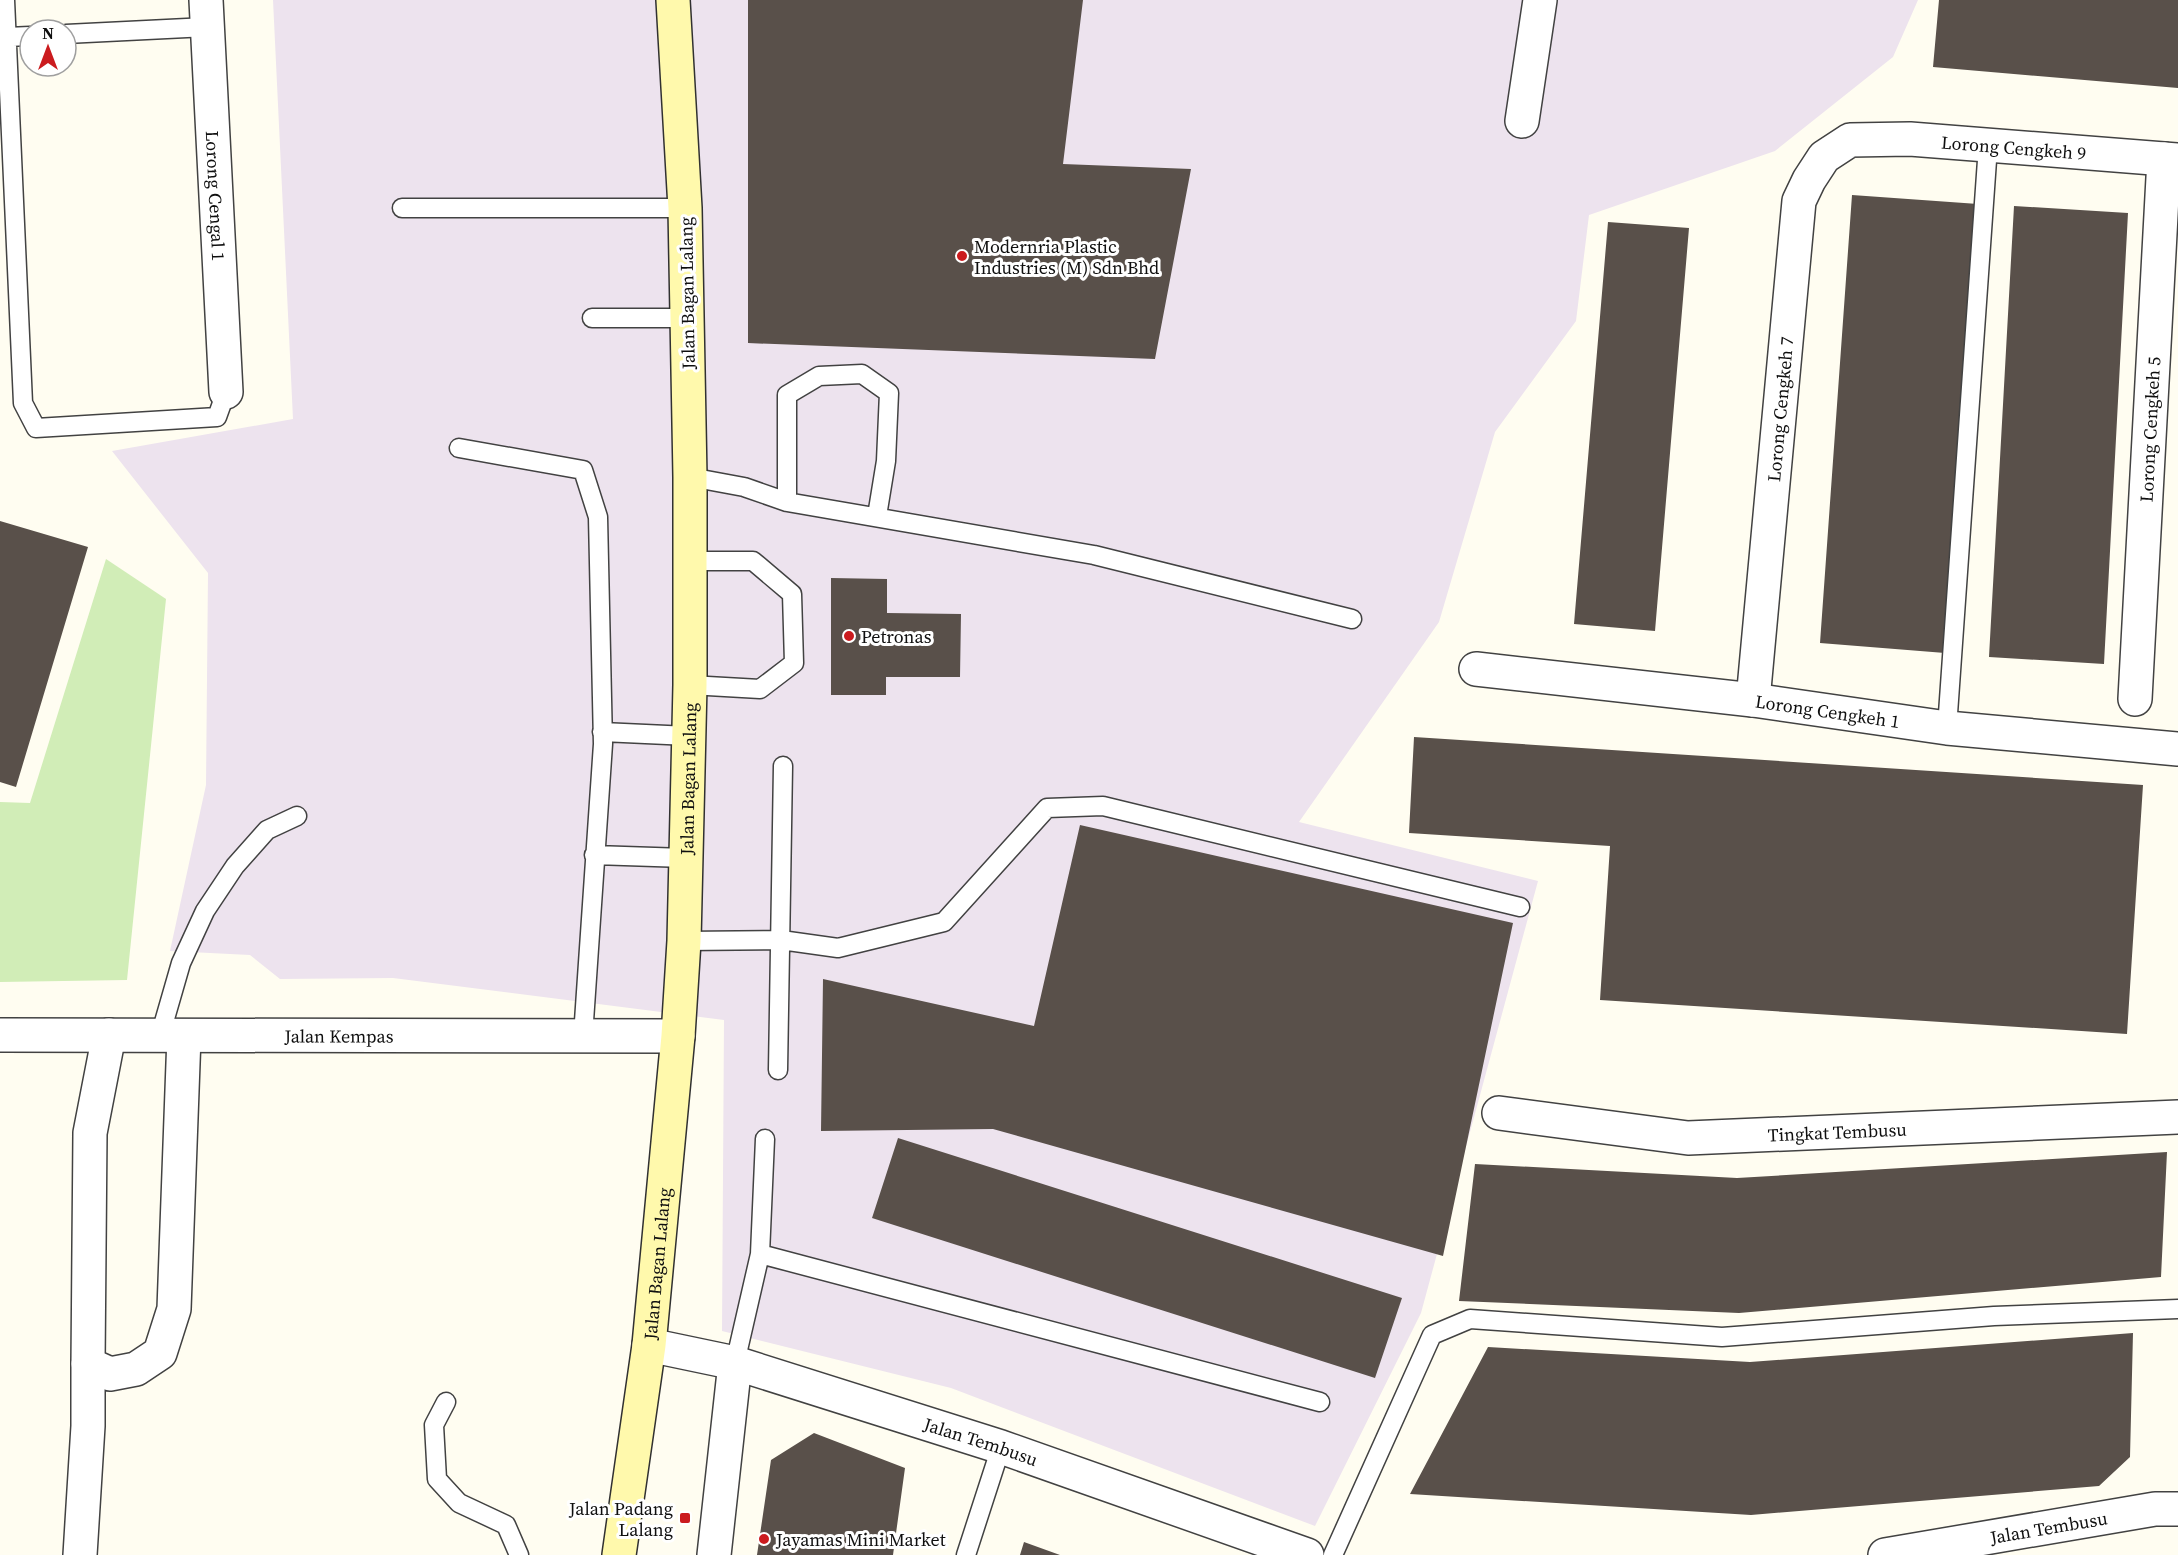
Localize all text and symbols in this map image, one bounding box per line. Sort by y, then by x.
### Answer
north arrow [18,18,78,78]
text: N [42,22,54,44]
street label: Lorong Cengkeh 9 [1940,129,2087,165]
street label: Lorong Cengal 1 [200,130,232,262]
street label: Jalan Bagan Lalang [673,216,701,371]
place label: Modernria Plastic Industries (M) Sdn Bhd [974,234,1159,280]
marker: Modernria Plastic Industries (M) Sdn Bhd [955,249,969,263]
street label: Lorong Cengkeh 7 [1761,336,1799,483]
street label: Lorong Cengkeh 5 [2133,356,2166,503]
place label: Petronas [861,624,932,649]
marker: Petronas [842,629,856,643]
street label: Lorong Cengkeh 1 [1754,688,1901,734]
street label: Jalan Bagan Lalang [673,702,702,856]
street label: Jalan Kempas [283,1023,394,1048]
street label: Tingkat Tembusu [1767,1116,1907,1147]
street label: Jalan Bagan Lalang [637,1186,676,1342]
street label: Jalan Tembusu [920,1411,1041,1472]
place label: Jalan Padang Lalang [568,1496,673,1542]
street label: Jalan Tembusu [1987,1505,2109,1550]
marker: Jalan Padang Lalang [678,1511,692,1525]
place label: Jayamas Mini Market [775,1527,946,1552]
marker: Jayamas Mini Market [757,1532,771,1546]

